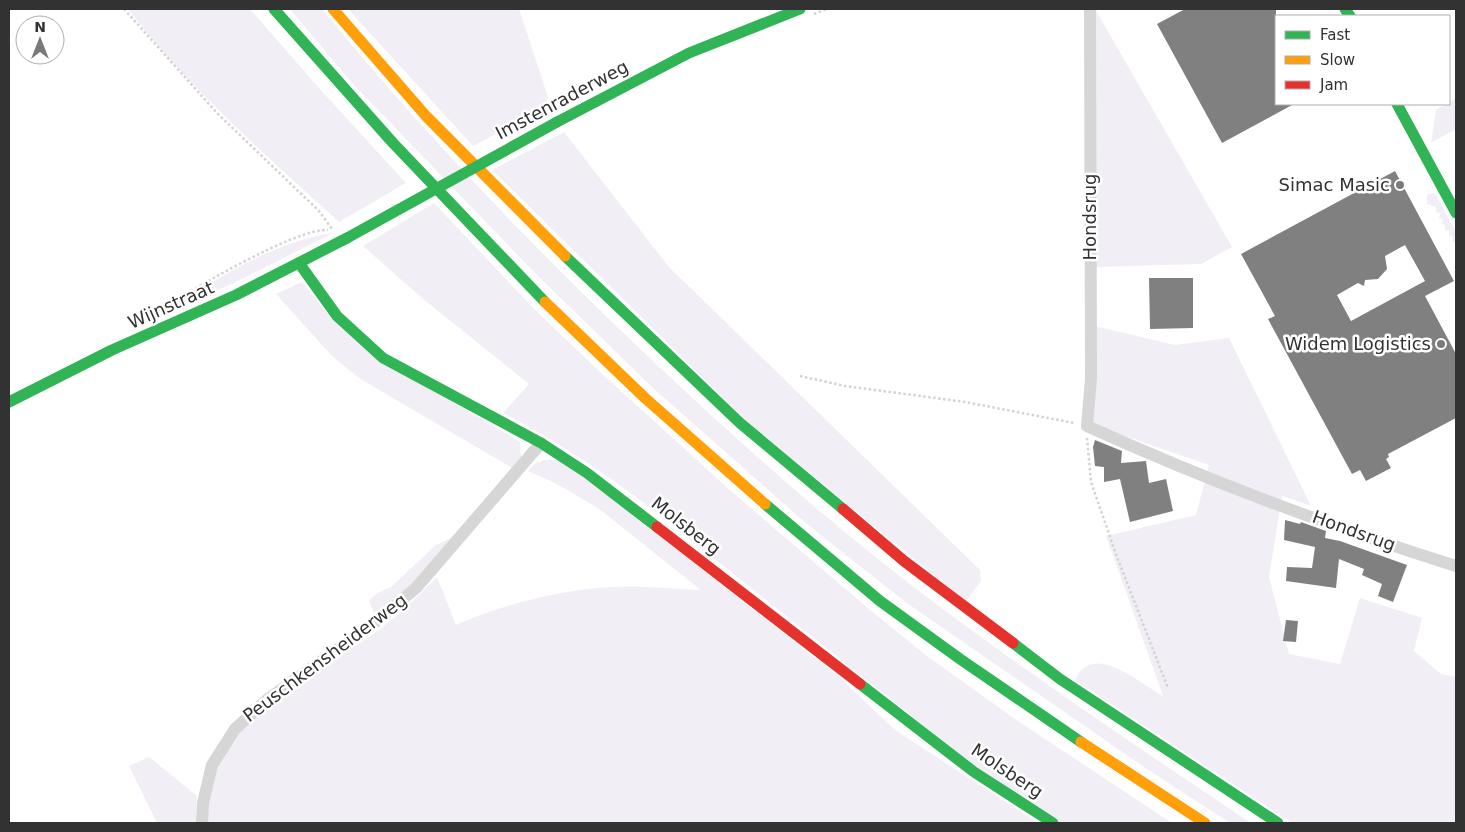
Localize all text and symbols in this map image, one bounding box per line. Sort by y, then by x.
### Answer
north arrow [15,15,65,65]
legend [1275,15,1450,105]
text: N [34,19,46,35]
text: Fast [1320,26,1350,44]
text: Slow [1320,51,1355,69]
street label: Imstenraderweg [492,56,632,143]
text: Jam [1319,76,1348,94]
street label: Hondsrug [1079,174,1100,261]
place label: Simac Masic [1279,174,1390,195]
marker: Simac Masic [1394,179,1406,191]
street label: Wijnstraat [125,276,217,333]
place label: Widem Logistics [1285,333,1431,354]
marker: Widem Logistics [1435,338,1447,350]
street label: Molsberg [648,492,725,559]
street label: Hondsrug [1310,506,1399,555]
street label: Peuschkensheiderweg [239,589,411,726]
street label: Molsberg [967,739,1047,802]

